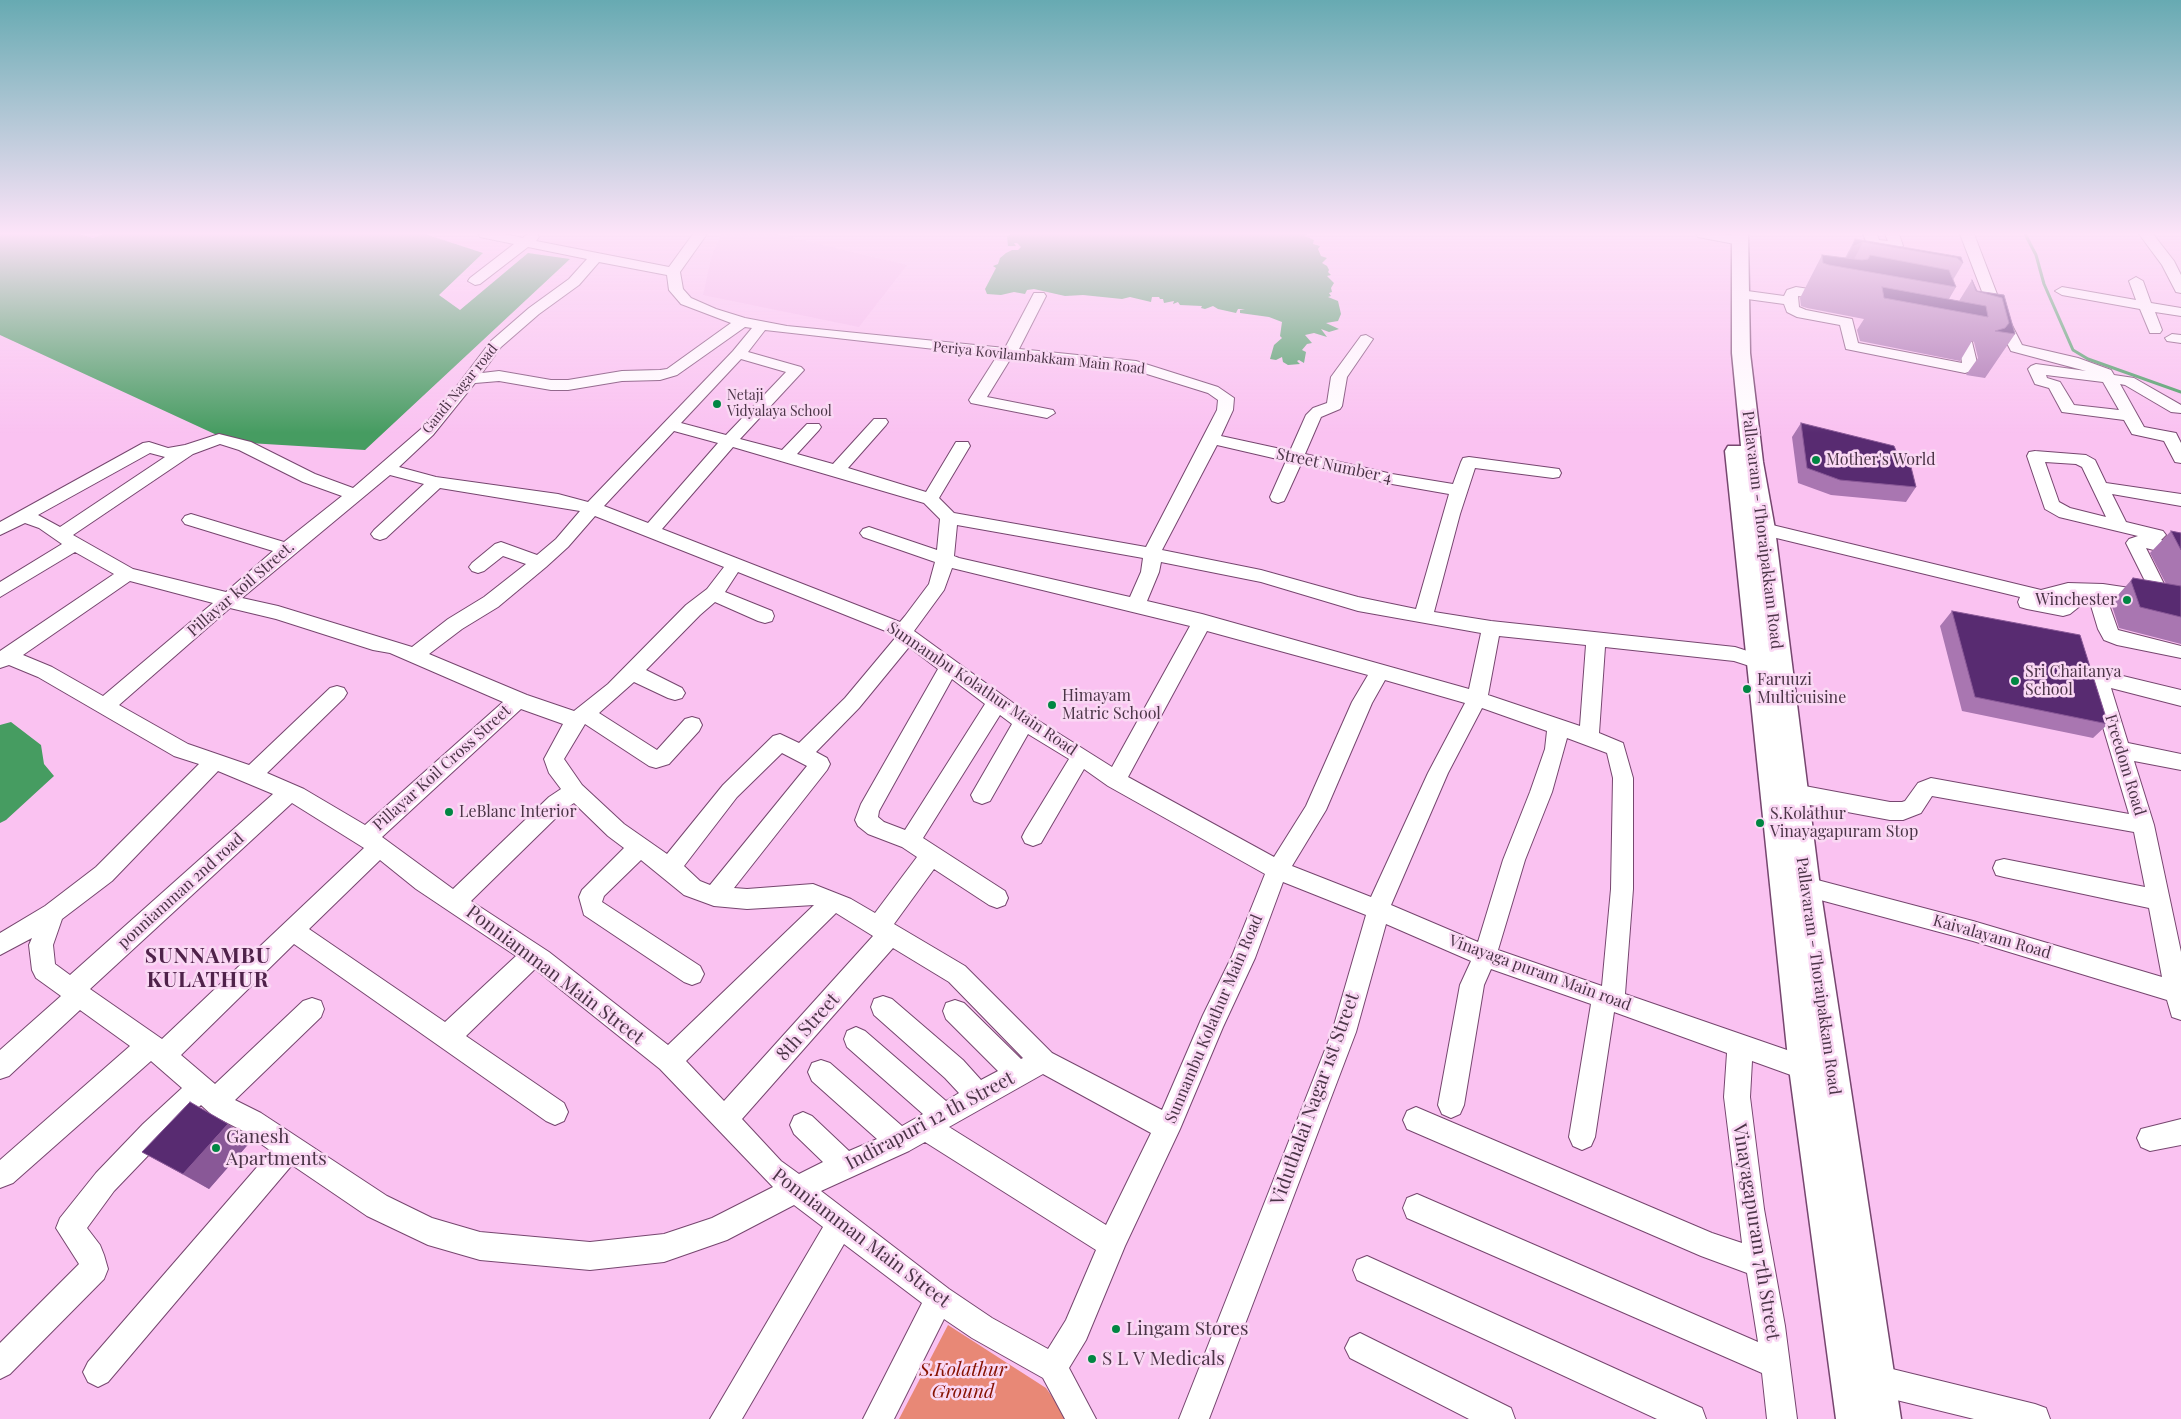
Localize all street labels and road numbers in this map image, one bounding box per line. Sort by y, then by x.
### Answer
street label: Periya Kovilambakkam Main Road [932,338,1146,378]
street label: Gandi Nagar road [419,341,501,437]
street label: Pallavaram - Thoraipakkam Road [1738,410,1786,650]
street label: Street Number 4 [1274,444,1394,488]
street label: Pillayar koil Street. [184,537,298,641]
street label: Sunnambu Kolathur Main Road [883,618,1081,760]
street label: Pillayar Koil Cross Street [369,701,515,835]
street label: Freedom Road [2101,712,2149,818]
street label: ponniamman 2nd road [114,829,248,953]
street label: Pallavaram - Thoraipakkam Road [1792,856,1844,1096]
street label: Ponniamman Main Street [462,901,648,1049]
street label: Kaivalayam Road [1931,911,2053,963]
street label: Sunnambu Kolathur Main Road [1161,912,1267,1126]
street label: Vinayaga puram Main road [1446,931,1634,1015]
street label: 8th Street [772,988,844,1066]
street label: Viduthalai Nagar 1st Street [1266,990,1364,1208]
street label: Indirapuri 12 th Street [842,1067,1018,1175]
street label: Vinayagapuram 7th Street [1728,1122,1784,1342]
street label: Ponniamman Main Street [768,1164,954,1312]

